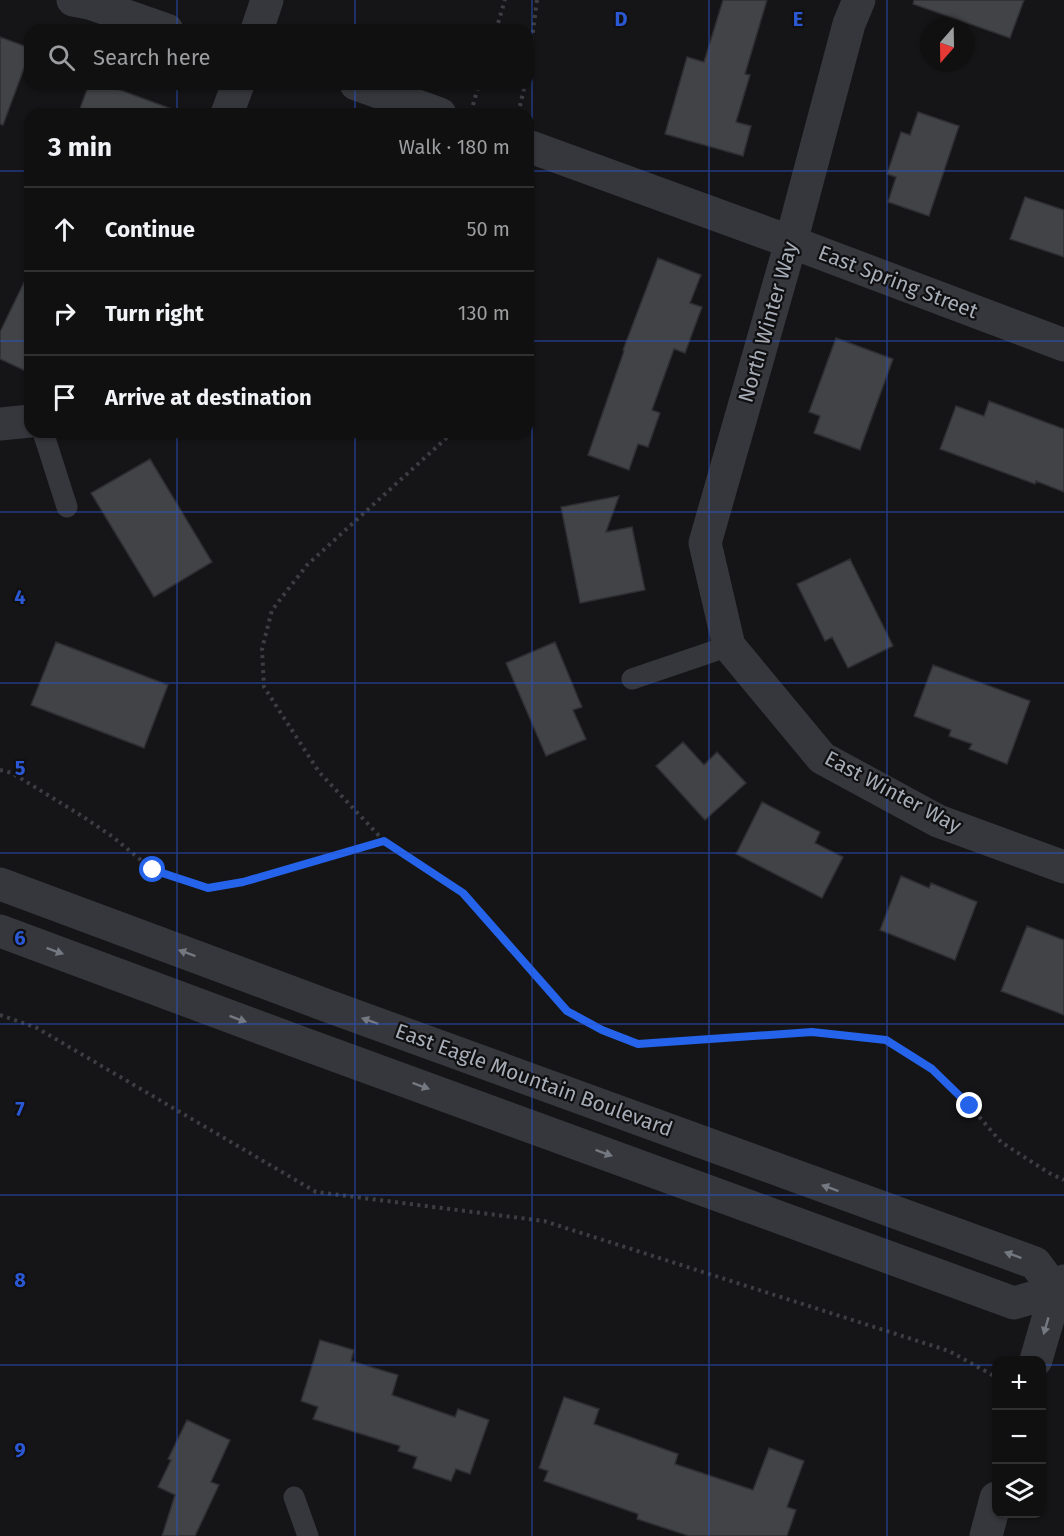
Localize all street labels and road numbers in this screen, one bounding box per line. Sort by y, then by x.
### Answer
street label: North Winter Way [733,238,804,406]
street label: East Spring Street [815,240,982,325]
street label: East Winter Way [820,745,966,839]
street label: East Eagle Mountain Boulevard [392,1018,676,1142]

